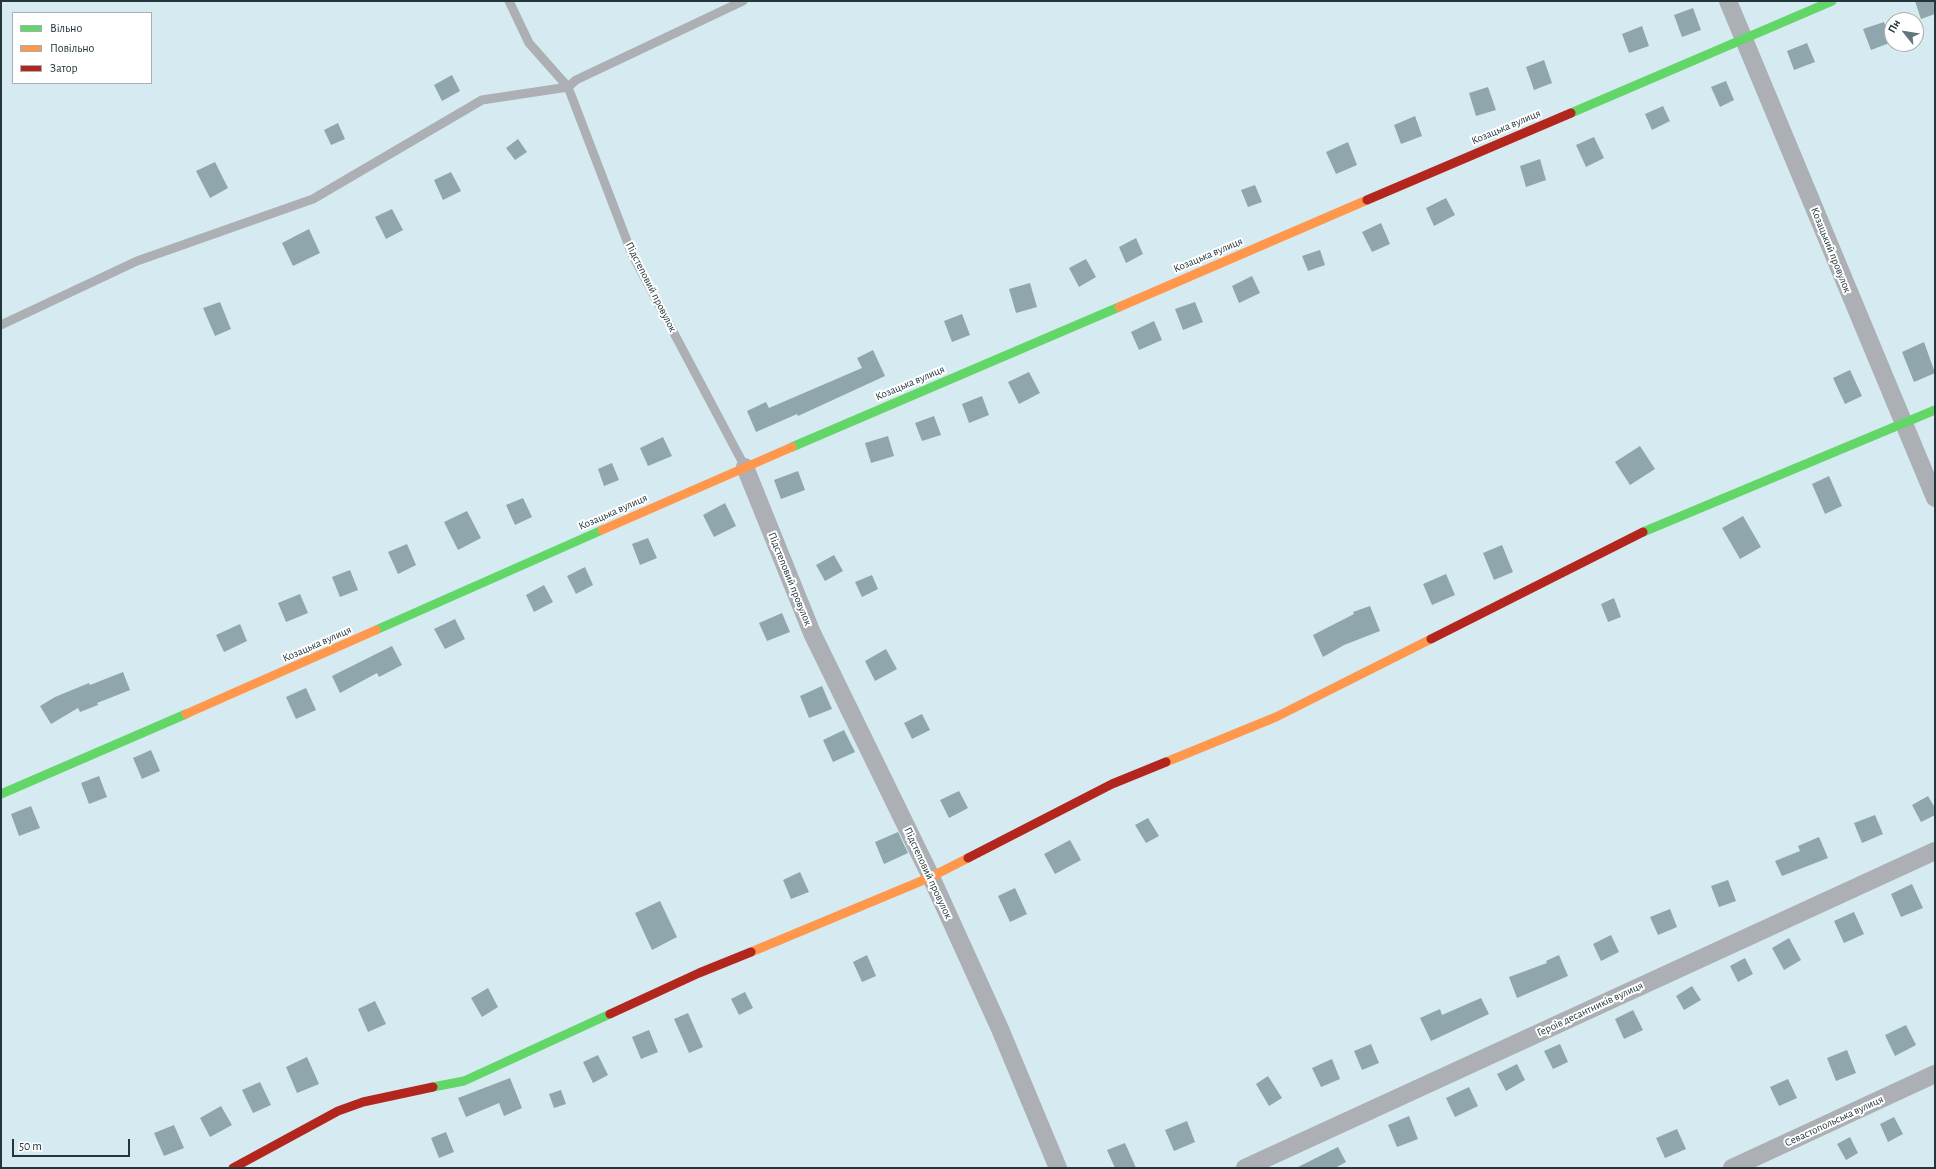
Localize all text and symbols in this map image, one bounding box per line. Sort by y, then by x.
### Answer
legend [12,12,152,84]
north arrow [1884,12,1924,52]
text: Пн [1886,18,1902,35]
text: Вільно [50,22,82,34]
text: Повільно [50,42,94,54]
text: Затор [50,62,78,74]
street label: Козацька вулиця [1469,106,1543,148]
street label: Козацький провулок [1808,205,1854,295]
street label: Козацька вулиця [1171,234,1245,276]
street label: Підстеповий провулок [623,240,679,334]
street label: Козацька вулиця [873,362,947,404]
street label: Козацька вулиця [576,491,650,533]
street label: Підстеповий провулок [765,530,815,628]
street label: Козацька вулиця [280,623,354,665]
street label: Підстеповий провулок [901,825,955,921]
street label: Героїв десантників вулиця [1535,979,1645,1039]
street label: Севастопольська вулиця [1783,1092,1885,1150]
scale bar [14,1131,132,1157]
text: 50 m [19,1140,42,1152]

